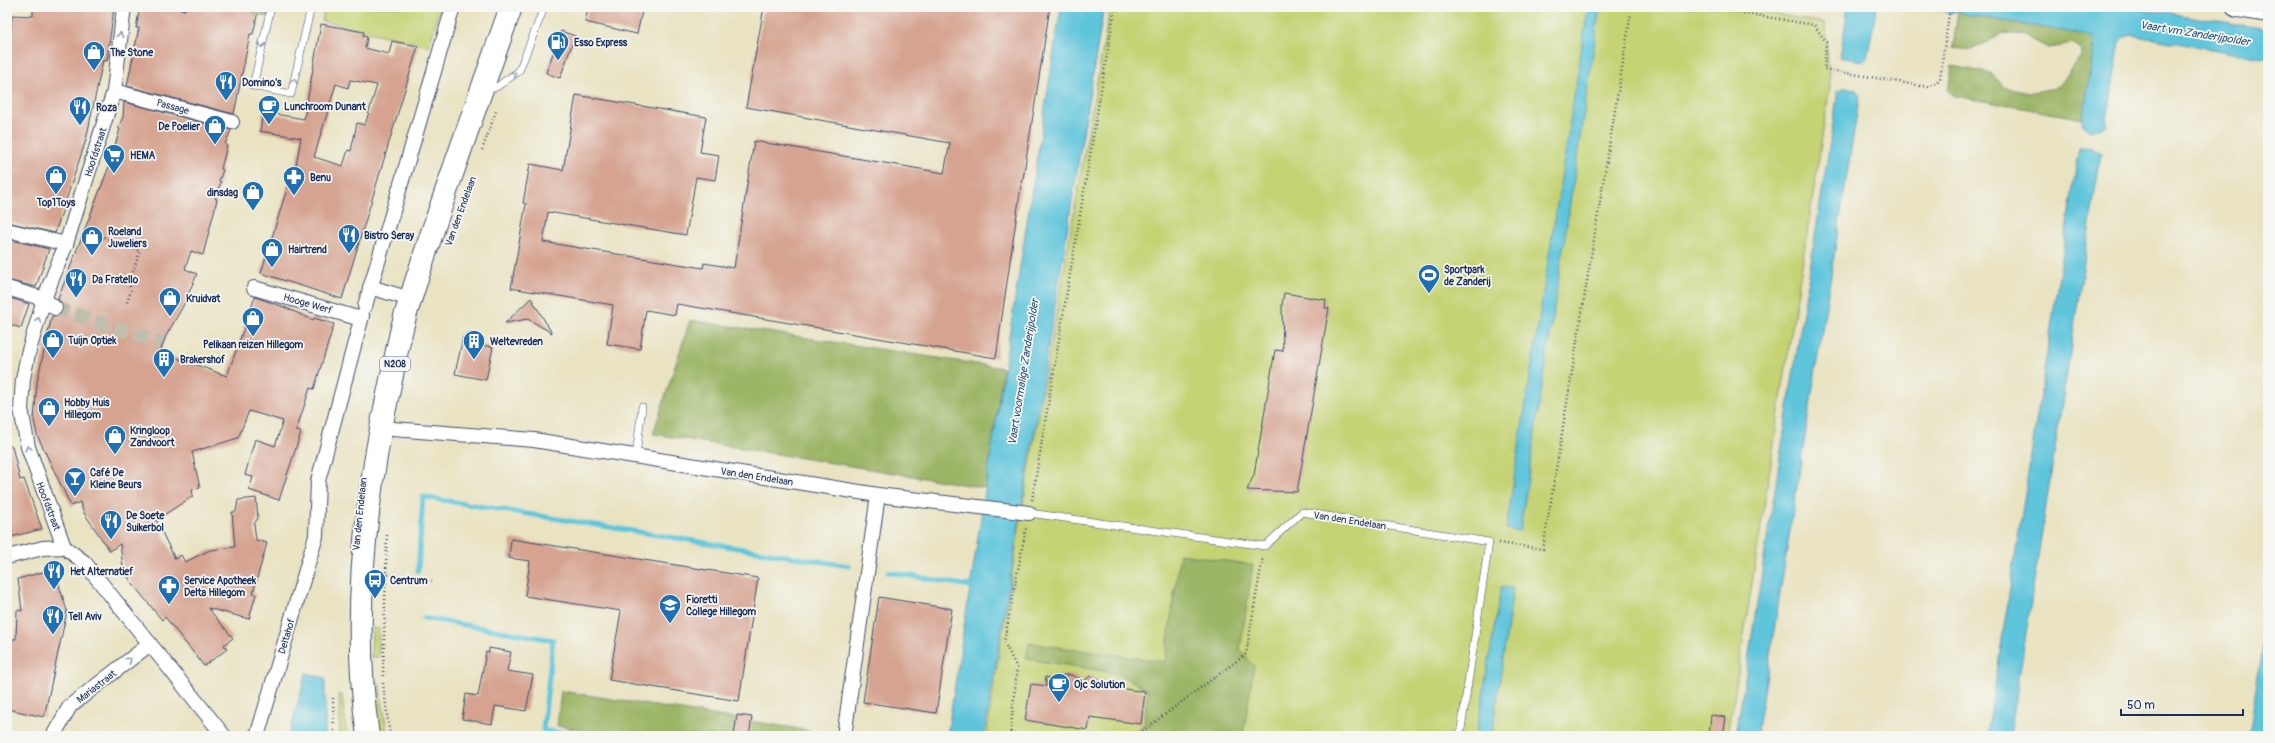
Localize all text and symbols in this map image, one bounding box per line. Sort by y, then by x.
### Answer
water label: Vaart vm Zanderijpolder [2139,18,2253,49]
fuel station icon: Esso Express [545,29,571,62]
one-way arrow [116,32,125,38]
place label: Esso Express [574,37,628,49]
shop icon: The Stone [81,39,107,72]
one-way arrow [259,42,267,48]
place label: The Stone [109,47,154,59]
restaurant icon: Domino's [213,69,239,102]
one-way arrow [510,72,517,79]
place label: Domino's [242,77,282,89]
one-way arrow [290,78,298,84]
cafe icon: Lunchroom Dunant [256,93,282,126]
restaurant icon: Roza [67,94,93,127]
street label: Passage [155,97,190,117]
place label: Lunchroom Dunant [284,101,367,113]
place label: Roza [96,102,117,114]
shop icon: De Poelier [202,113,228,146]
place label: De Poelier [158,121,200,133]
street label: Hoofdstraat [82,125,110,178]
supermarket icon: HEMA [101,142,127,175]
place label: HEMA [130,150,156,162]
shop icon: Top1Toys [43,163,69,196]
pharmacy icon: Benu [281,164,307,197]
place label: Benu [310,172,331,184]
street label: Van den Endelaan [443,174,479,248]
shop icon: dinsdag [240,179,266,212]
place label: dinsdag [207,187,238,199]
place label: Top1Toys [36,197,76,209]
restaurant icon: Bistro Seray [336,222,362,255]
shop icon: Roeland Juweliers [79,224,105,257]
place label: Roeland Juweliers [108,226,147,250]
place label: Bistro Seray [364,230,415,242]
shop icon: Hairtrend [259,236,285,269]
place label: Hairtrend [288,244,327,256]
sports icon: Sportpark de Zanderij [1416,262,1442,295]
place label: Sportpark de Zanderij [1444,264,1491,288]
restaurant icon: Da Fratello [63,266,89,299]
place label: Da Fratello [92,274,139,286]
shop icon: Kruidvat [157,285,183,318]
street label: Hooge Werf [282,291,334,317]
place label: Kruidvat [186,293,221,305]
water label: Vaart voormalige Zanderijpolder [1006,296,1042,446]
shop icon: Pelikaan reizen Hillegom [240,305,266,338]
one-way arrow [33,317,42,324]
shop icon: Tuijn Optiek [40,327,66,360]
building icon: Weltevreden [461,328,487,361]
place label: Tuijn Optiek [67,335,117,347]
place label: Weltevreden [490,336,543,348]
place label: Pelikaan reizen Hillegom [203,339,303,351]
building icon: Brakershof [151,346,177,379]
place label: Brakershof [180,354,226,366]
road number: N208 [380,357,410,371]
shop icon: Hobby Huis Hillegom [36,395,62,428]
place label: Hobby Huis Hillegom [64,397,110,421]
shop icon: Kringloop Zandvoort [102,423,128,456]
place label: Kringloop Zandvoort [130,425,176,449]
one-way arrow [24,444,33,451]
bar icon: Café De Kleine Beurs [62,465,88,498]
street label: Van den Endelaan [720,465,794,489]
place label: Café De Kleine Beurs [90,467,142,491]
street label: Van den Endelaan [350,477,370,551]
street label: Hoofdstraat [33,480,63,533]
restaurant icon: De Soete Suikerbol [98,508,124,541]
street label: Van den Endelaan [1313,509,1387,533]
place label: De Soete Suikerbol [126,510,166,534]
restaurant icon: Het Alternatief [41,558,67,591]
place label: Het Alternatief [70,566,134,578]
bus stop icon: Centrum [362,567,388,600]
pharmacy icon: Service Apotheek Delta Hillegom [156,573,182,606]
place label: Service Apotheek Delta Hillegom [184,575,257,599]
place label: Centrum [390,575,428,587]
school or university icon: Fioretti College Hillegom [657,592,683,625]
place label: Fioretti College Hillegom [686,594,756,618]
restaurant icon: Tell Aviv [40,603,66,636]
place label: Tell Aviv [67,611,102,623]
street label: Deltahof [276,617,298,655]
one-way arrow [124,658,131,665]
street label: Mariastraat [74,667,120,706]
cafe icon: Ojc Solution [1046,671,1072,704]
place label: Ojc Solution [1074,679,1126,691]
scale bar [2121,691,2243,717]
text: 50 m [2127,698,2155,713]

